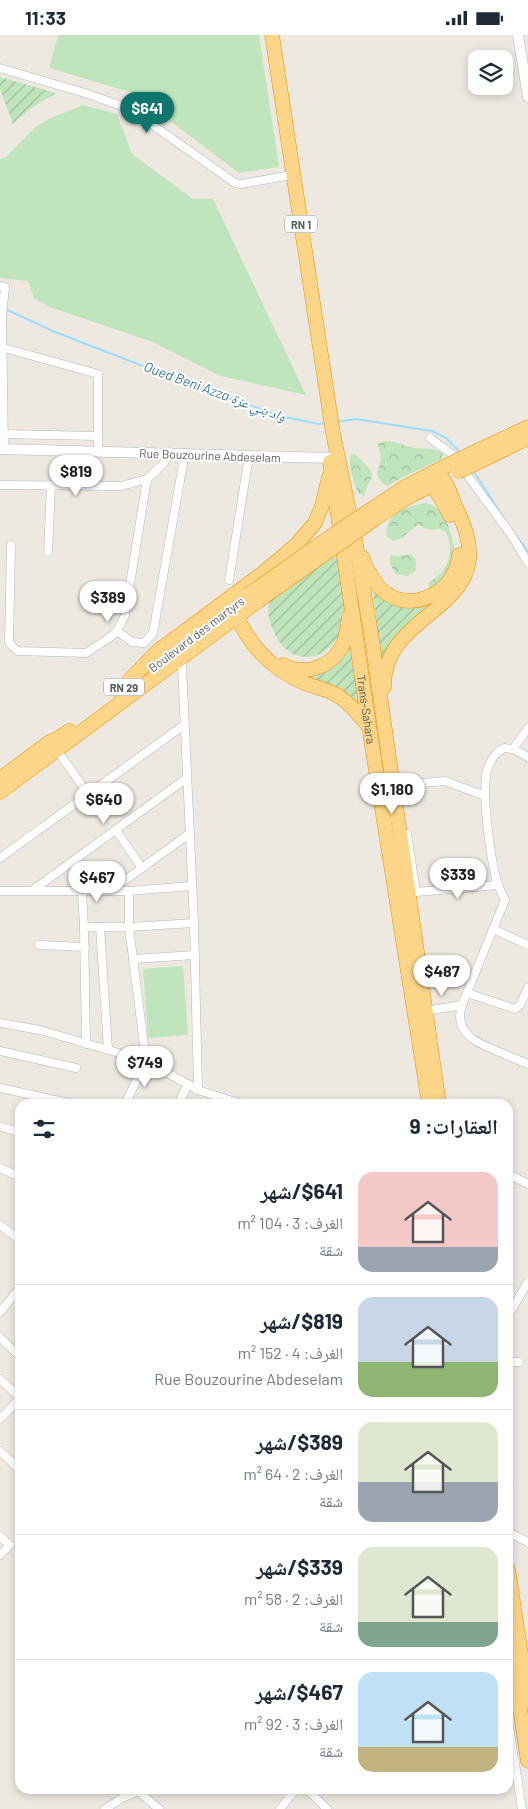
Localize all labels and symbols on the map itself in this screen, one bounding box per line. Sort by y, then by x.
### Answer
pin: $641 [117,91,177,134]
road number: RN 1 [285,215,317,233]
water label: Oued Beni Azza واد بني عزة [140,357,289,428]
street label: Rue Bouzourine Abdeselam [139,446,281,464]
pin: $819 [46,455,106,497]
pin: $389 [78,581,138,623]
street label: Boulevard des martyrs [145,593,247,675]
street label: Trans-Sahara [355,674,379,745]
road number: RN 29 [104,679,144,695]
pin: $1,180 [351,773,433,815]
pin: $640 [74,783,134,825]
pin: $339 [428,857,488,900]
pin: $467 [67,861,127,903]
pin: $487 [412,955,472,997]
pin: $749 [115,1045,175,1088]

